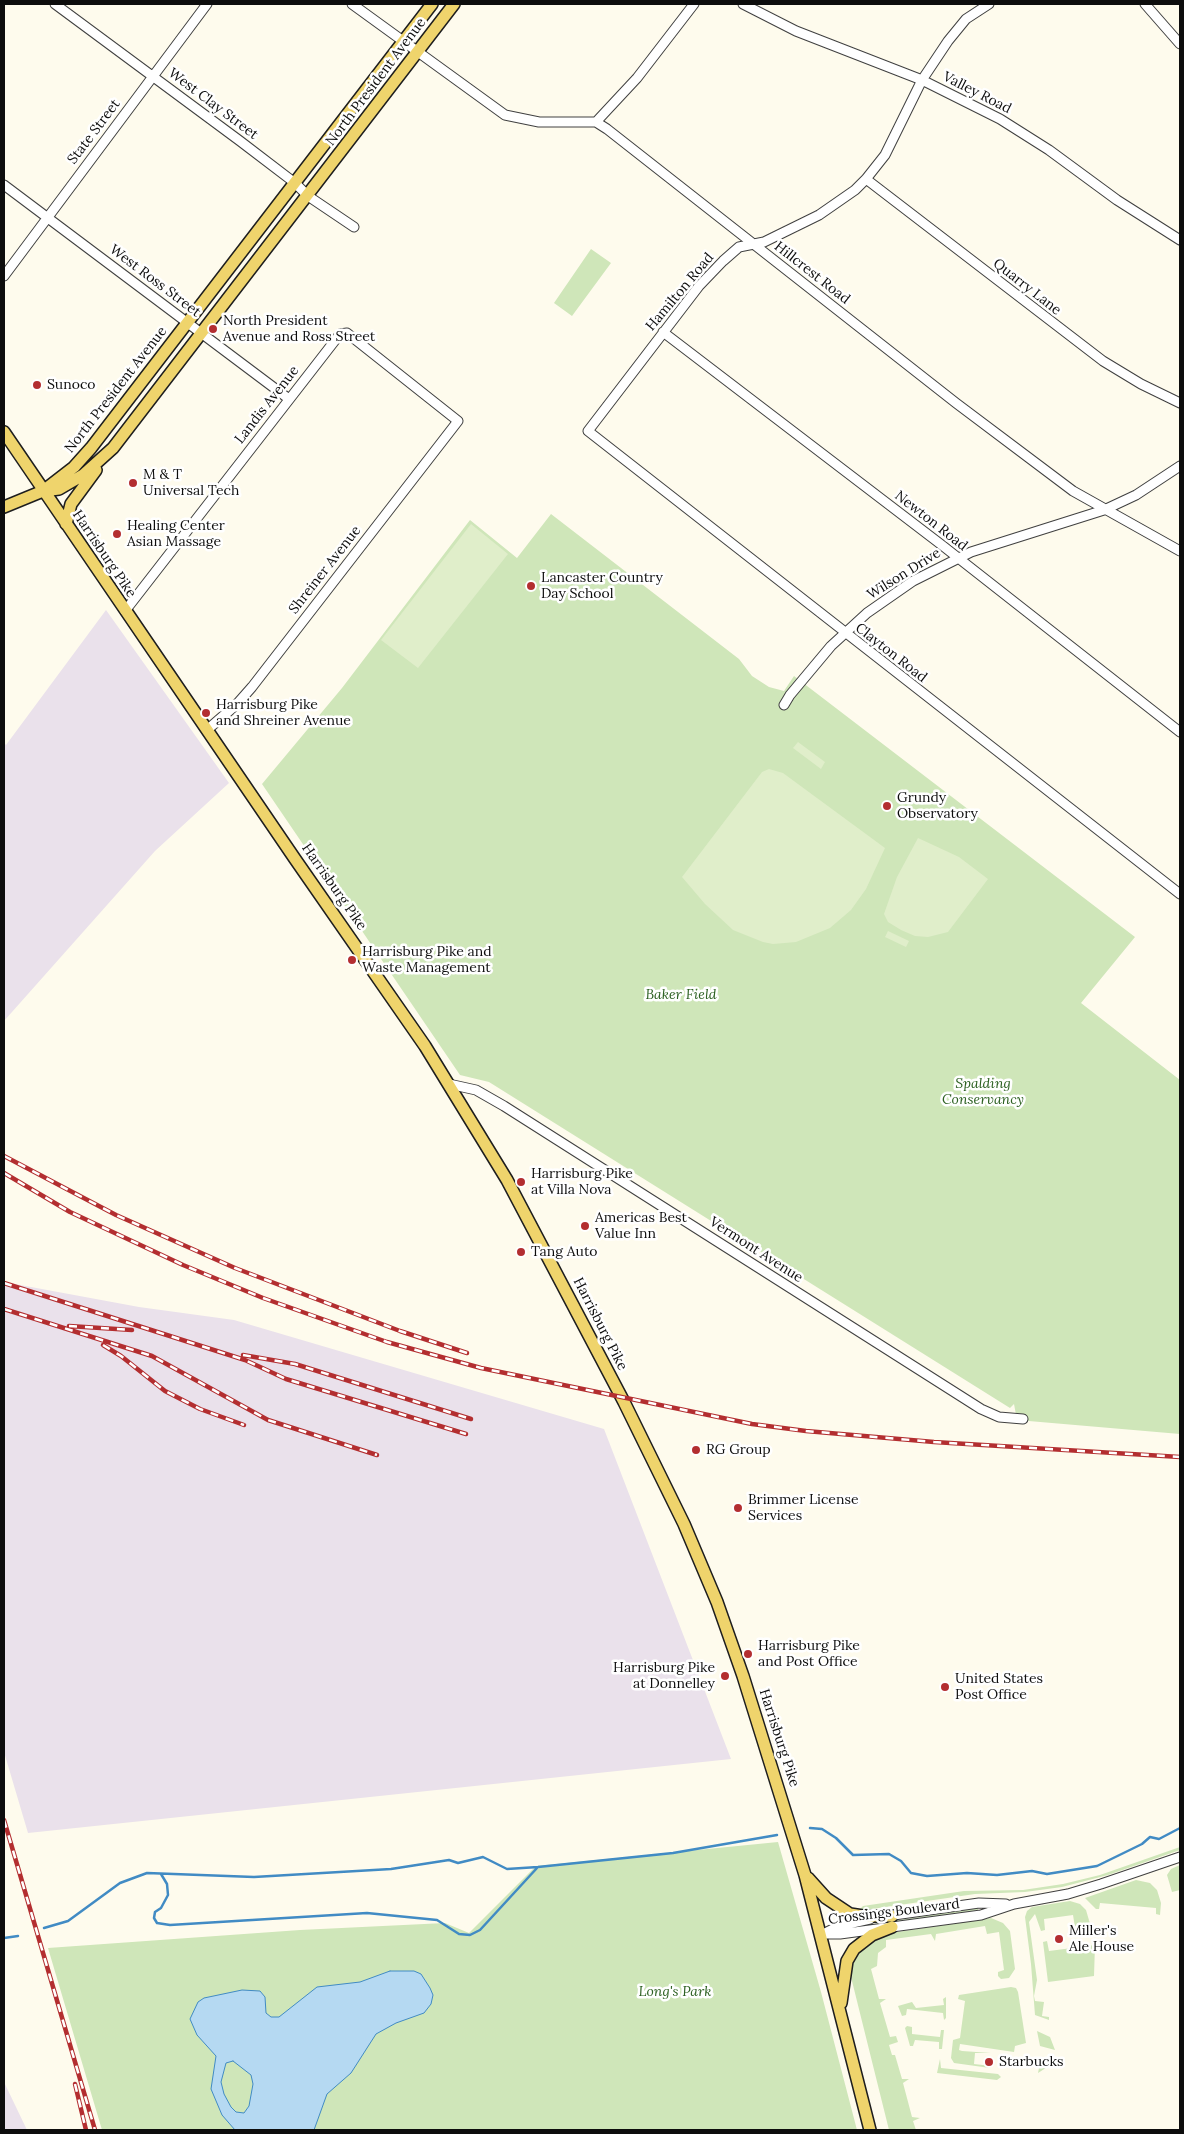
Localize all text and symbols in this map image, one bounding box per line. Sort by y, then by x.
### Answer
street label: North President Avenue [322,15,430,149]
street label: West Clay Street [165,65,261,143]
street label: Valley Road [940,69,1014,117]
street label: State Street [64,96,124,168]
street label: Hillcrest Road [771,238,853,308]
street label: West Ross Street [106,241,204,321]
street label: Hamilton Road [643,250,717,334]
street label: Quarry Lane [990,255,1064,319]
place label: North President Avenue and Ross Street [223,313,375,346]
street label: North President Avenue [61,323,171,457]
marker: North President Avenue and Ross Street [207,323,219,335]
street label: Landis Avenue [231,363,303,447]
place label: Sunoco [47,377,95,393]
marker: Sunoco [31,379,43,391]
place label: M & T Universal Tech [143,467,239,500]
marker: M & T Universal Tech [127,477,139,489]
street label: Newton Road [891,487,971,555]
street label: Harrisburg Pike [69,507,139,601]
place label: Healing Center Asian Massage [127,518,225,550]
street label: Shreiner Avenue [285,523,365,617]
marker: Healing Center Asian Massage [111,528,123,540]
street label: Wilson Drive [864,545,944,603]
place label: Lancaster Country Day School [541,570,663,602]
marker: Lancaster Country Day School [525,580,537,592]
street label: Clayton Road [852,620,930,686]
place label: Harrisburg Pike and Shreiner Avenue [216,697,351,730]
marker: Harrisburg Pike and Shreiner Avenue [200,707,212,719]
place label: Grundy Observatory [897,790,978,822]
marker: Grundy Observatory [881,800,893,812]
street label: Harrisburg Pike [298,840,370,934]
place label: Harrisburg Pike and Waste Management [362,944,492,976]
marker: Harrisburg Pike and Waste Management [346,954,358,966]
park label: Baker Field [645,987,717,1003]
park label: Spalding Conservancy [942,1076,1024,1108]
place label: Harrisburg Pike at Villa Nova [531,1166,633,1198]
marker: Harrisburg Pike at Villa Nova [515,1176,527,1188]
place label: Americas Best Value Inn [595,1210,687,1242]
street label: Vermont Avenue [706,1214,806,1286]
marker: Americas Best Value Inn [579,1220,591,1232]
place label: Tang Auto [531,1244,597,1260]
marker: Tang Auto [515,1246,527,1258]
street label: Harrisburg Pike [569,1275,631,1373]
place label: RG Group [706,1442,771,1458]
marker: RG Group [690,1444,702,1456]
place label: Brimmer License Services [748,1492,859,1524]
marker: Brimmer License Services [732,1502,744,1514]
place label: Harrisburg Pike and Post Office [758,1638,860,1670]
marker: Harrisburg Pike and Post Office [742,1648,754,1660]
place label: Harrisburg Pike at Donnelley [613,1660,715,1692]
marker: Harrisburg Pike at Donnelley [719,1670,731,1682]
place label: United States Post Office [955,1671,1043,1704]
marker: United States Post Office [939,1681,951,1693]
street label: Harrisburg Pike [755,1687,803,1789]
street label: Crossings Boulevard [827,1896,961,1928]
place label: Miller's Ale House [1069,1923,1134,1955]
marker: Miller's Ale House [1053,1933,1065,1945]
park label: Long's Park [638,1984,712,2000]
place label: Starbucks [999,2054,1063,2070]
marker: Starbucks [983,2056,995,2068]

